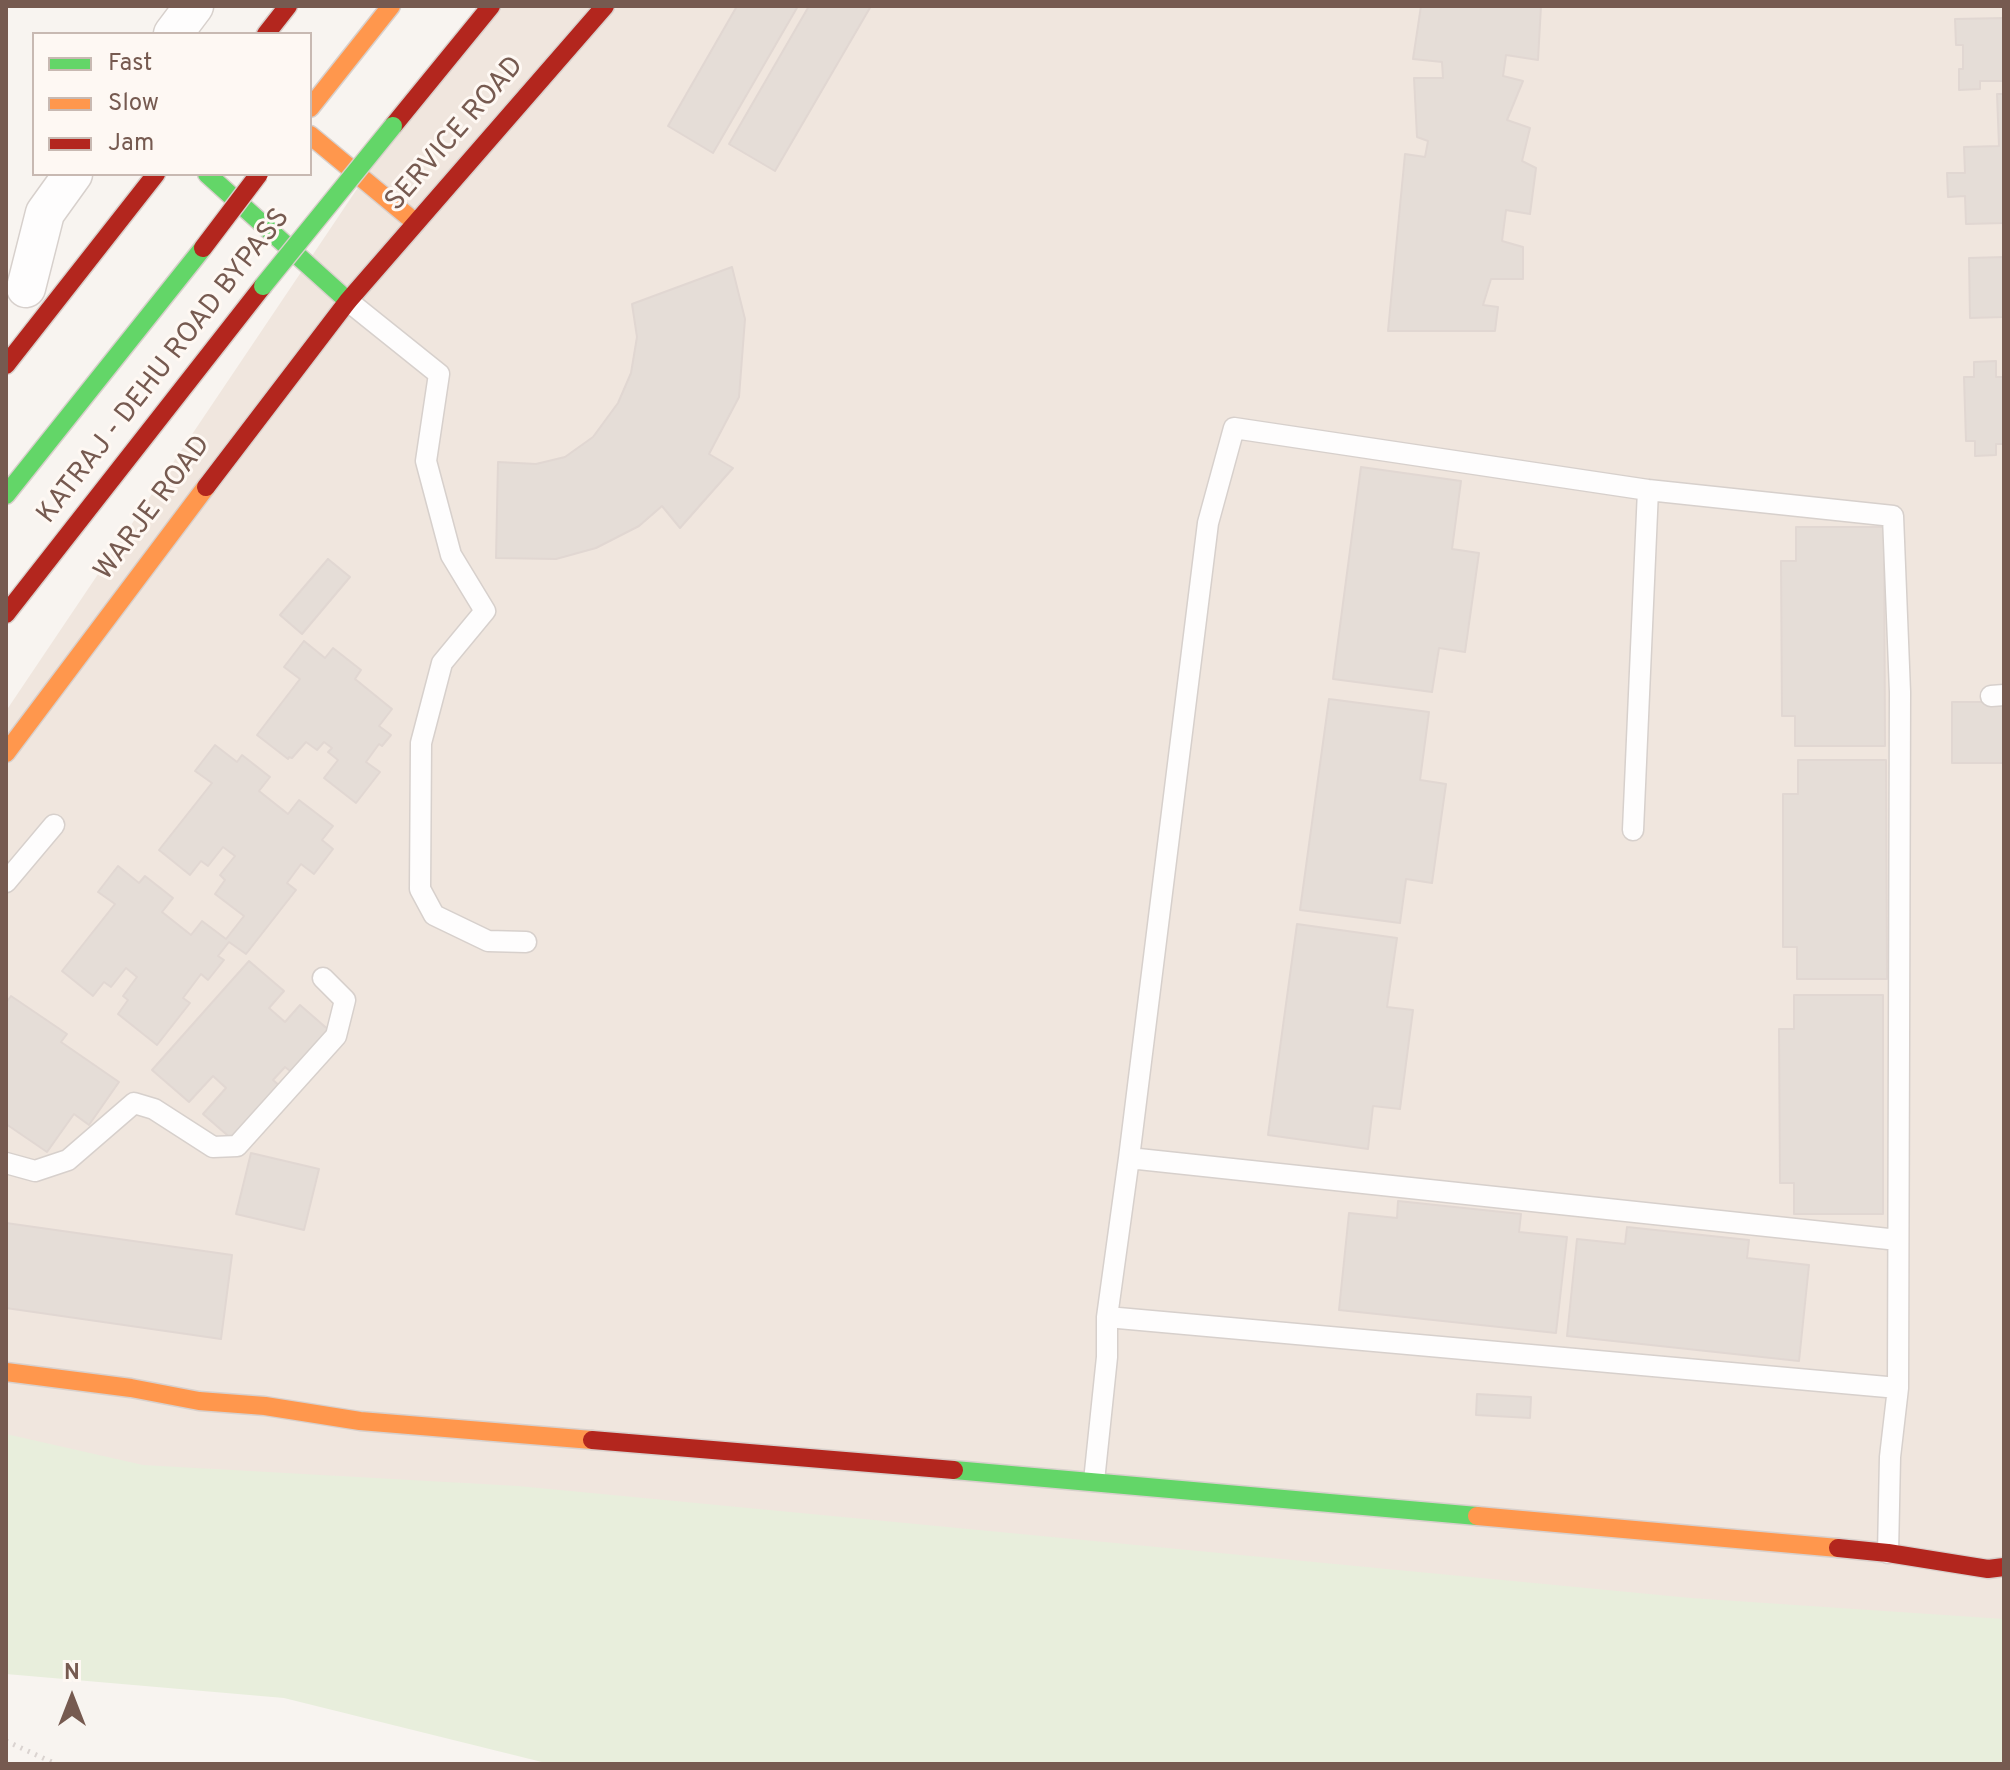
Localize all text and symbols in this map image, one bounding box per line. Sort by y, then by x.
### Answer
legend [32,32,312,176]
text: Fast [108,49,152,79]
street label: SERVICE ROAD [380,51,532,219]
text: Slow [108,89,159,119]
text: Jam [108,129,154,159]
street label: KATRAJ - DEHU ROAD BYPASS [31,203,299,531]
street label: WARJE ROAD [89,430,219,588]
north arrow [32,1658,112,1738]
text: N [64,1660,80,1687]

